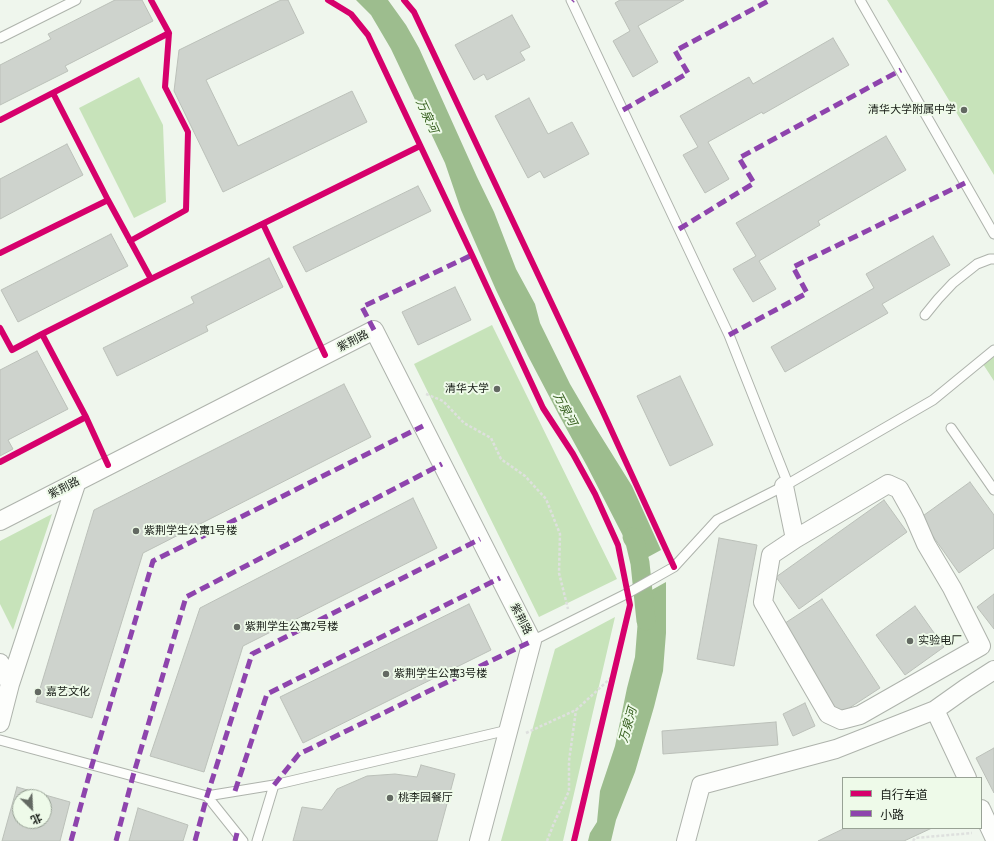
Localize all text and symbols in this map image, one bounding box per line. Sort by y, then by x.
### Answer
water label: 万泉河 [413,97,441,135]
place label: 清华大学附属中学 [868,103,956,117]
marker: 清华大学附属中学 [959,105,969,115]
street label: 紫荆路 [335,328,371,354]
place label: 清华大学 [445,382,489,396]
marker: 清华大学 [492,384,502,394]
water label: 万泉河 [550,390,580,428]
street label: 紫荆路 [46,475,82,501]
place label: 紫荆学生公寓1号楼 [144,524,237,538]
marker: 紫荆学生公寓1号楼 [131,526,141,536]
street label: 紫荆路 [508,601,534,637]
place label: 紫荆学生公寓2号楼 [245,620,338,634]
marker: 紫荆学生公寓2号楼 [232,622,242,632]
place label: 实验电厂 [918,634,962,648]
marker: 实验电厂 [905,636,915,646]
place label: 紫荆学生公寓3号楼 [394,667,487,681]
marker: 紫荆学生公寓3号楼 [381,669,391,679]
place label: 嘉艺文化 [46,685,90,699]
marker: 嘉艺文化 [33,687,43,697]
water label: 万泉河 [616,706,640,744]
legend [842,777,982,829]
text: 自行车道 [880,788,928,802]
north arrow [12,789,52,829]
place label: 桃李园餐厅 [398,791,453,805]
marker: 桃李园餐厅 [385,793,395,803]
text: 小路 [880,808,904,822]
text: 北 [29,811,44,827]

